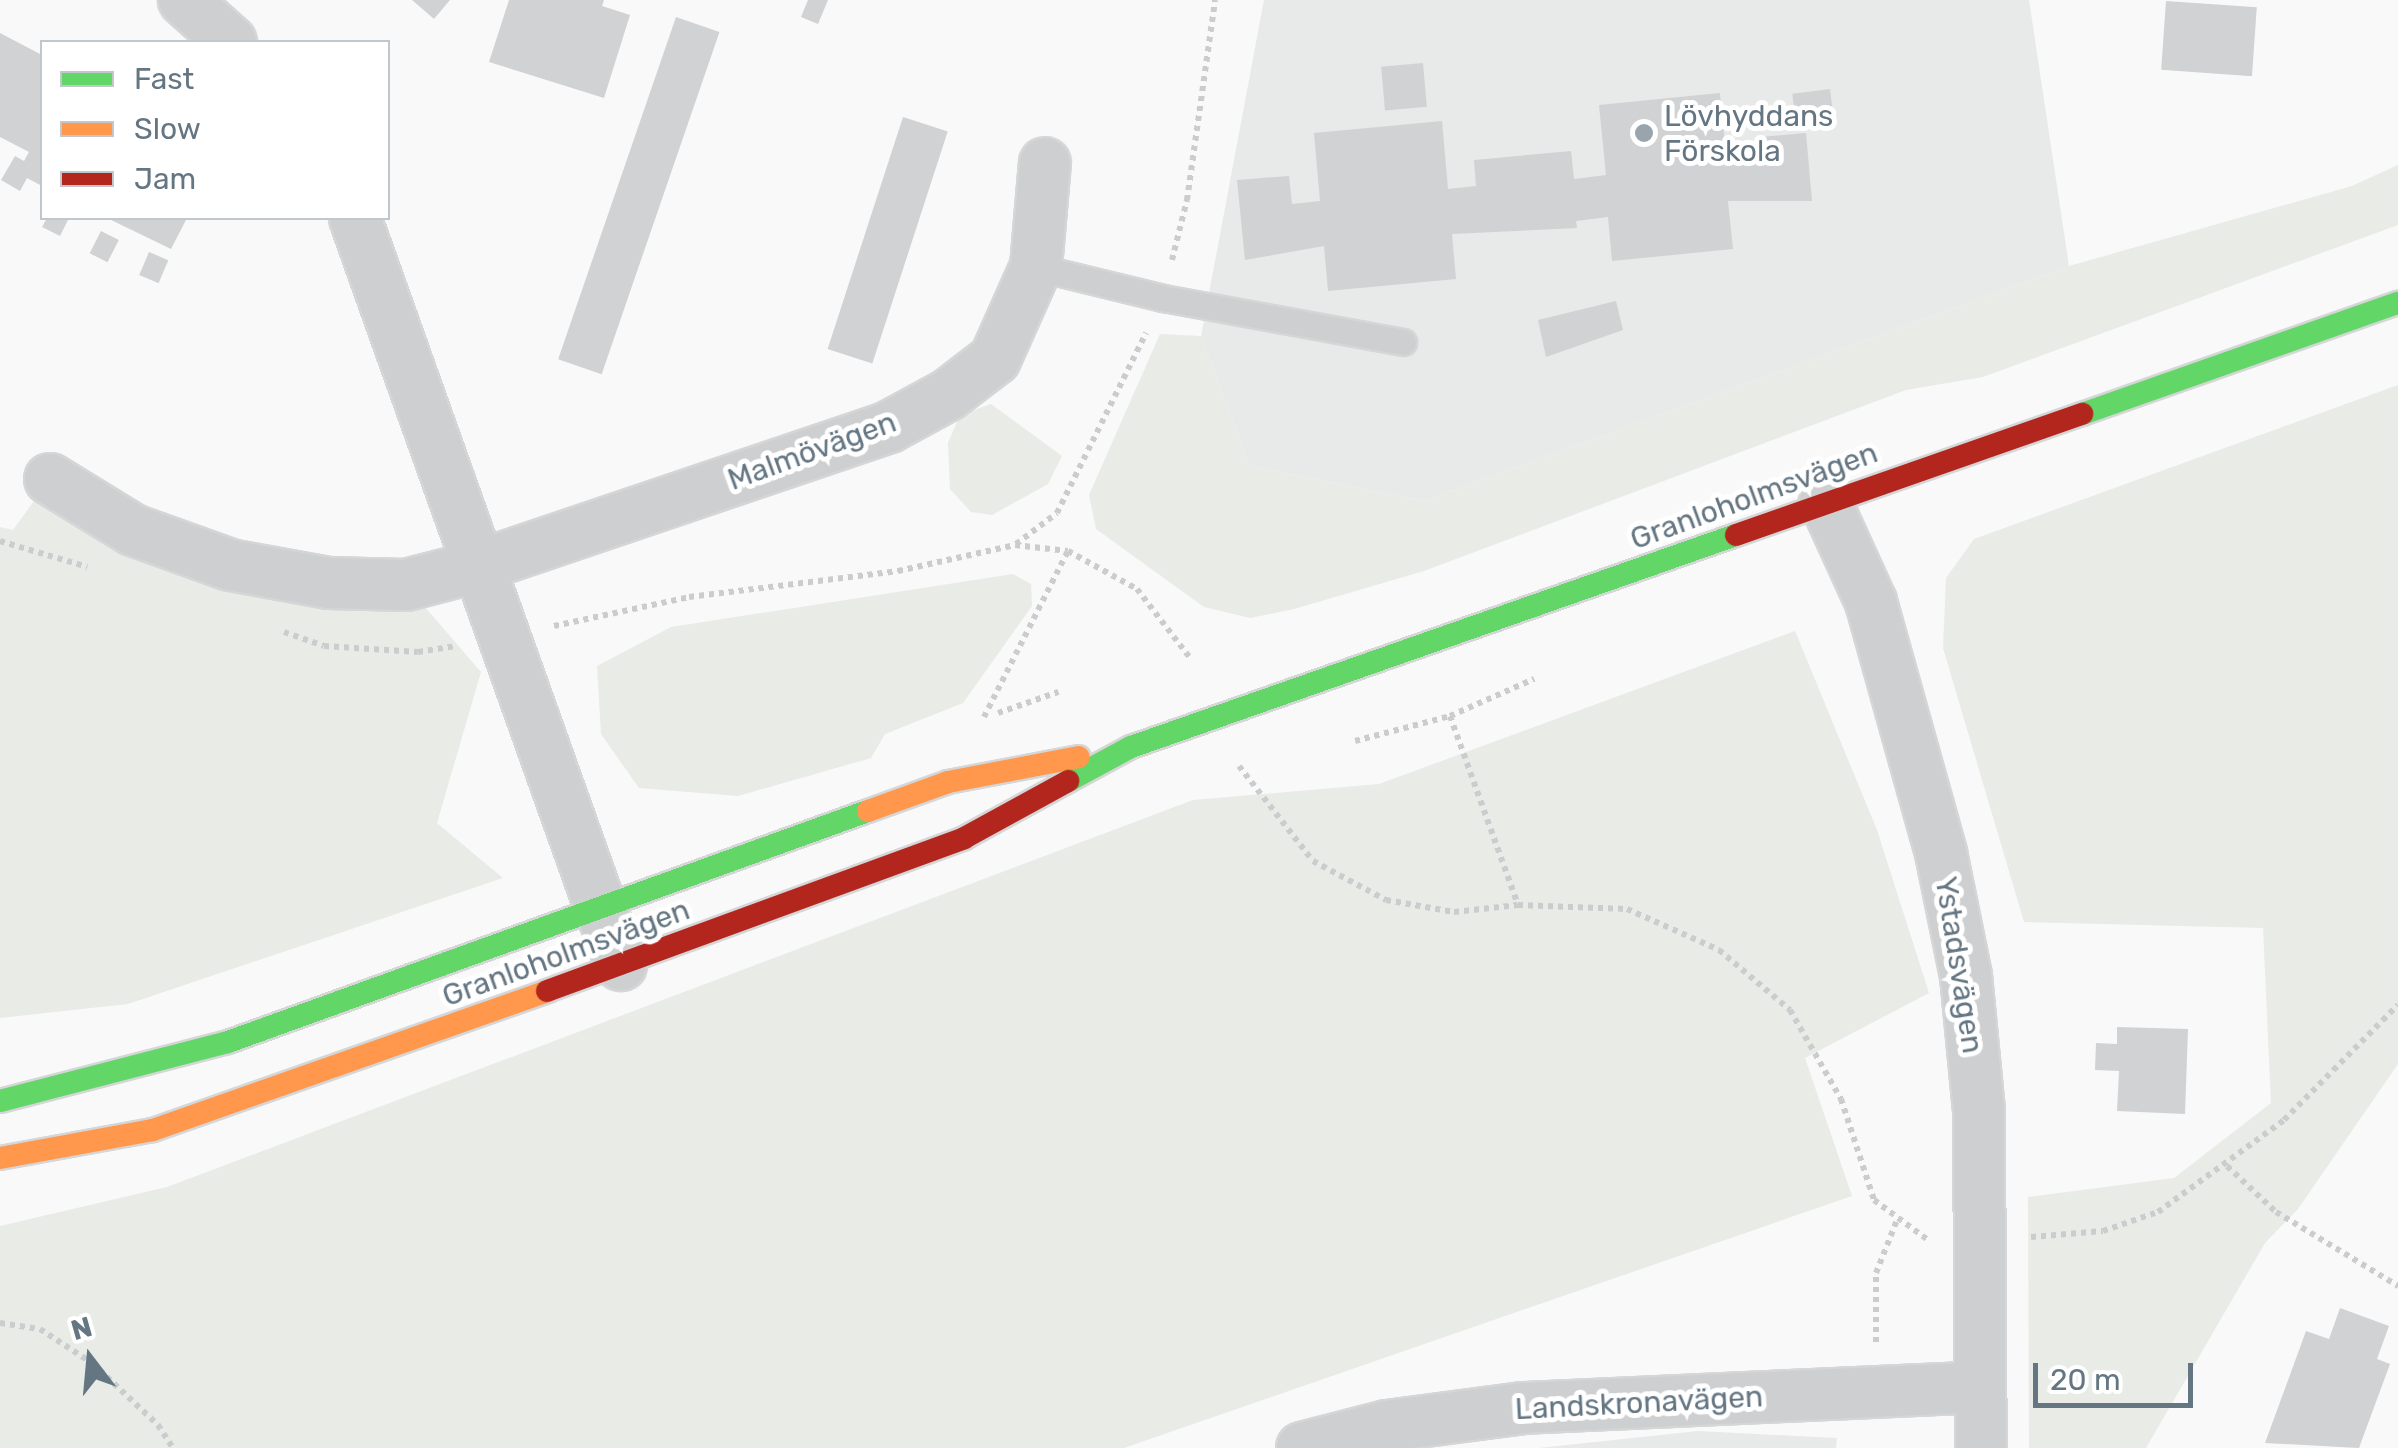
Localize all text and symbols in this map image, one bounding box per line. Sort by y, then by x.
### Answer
legend [40,40,390,220]
text: Fast [134,61,194,97]
place label: Lövhyddans Förskola [1664,98,1833,168]
text: Slow [134,111,201,147]
marker: Lövhyddans Förskola [1633,122,1655,144]
text: Jam [134,161,196,197]
street label: Malmövägen [723,404,901,498]
street label: Granloholmsvägen [1625,435,1883,557]
street label: Ystadsvägen [1927,874,1991,1056]
street label: Granloholmsvägen [437,892,695,1014]
north arrow [40,1308,140,1408]
text: N [67,1310,96,1347]
scale bar [2038,1343,2198,1405]
text: 20 m [2050,1362,2121,1398]
street label: Landskronavägen [1514,1379,1764,1427]

